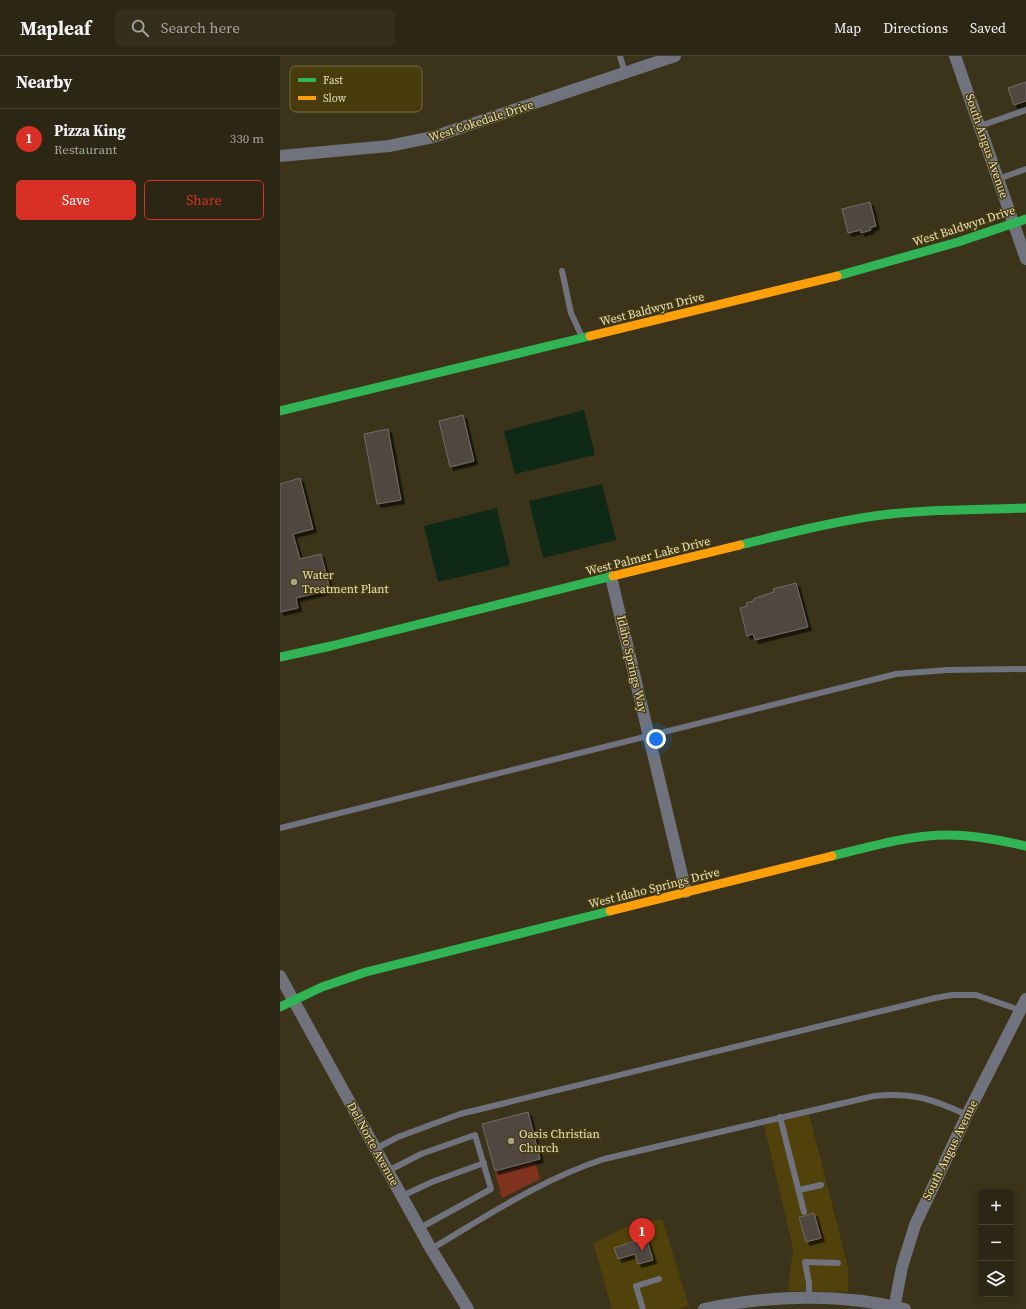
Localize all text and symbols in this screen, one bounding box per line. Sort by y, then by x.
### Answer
search box [115,10,395,46]
text: Mapleaf [20,15,91,41]
icon: search [129,17,151,39]
text: Search here [161,17,240,38]
text: Map [834,18,861,38]
text: Directions [883,18,948,38]
text: Saved [970,18,1006,38]
legend [290,66,422,112]
text: Nearby [16,70,72,94]
text: Fast [323,73,343,88]
text: Slow [323,91,347,106]
street label: South Angus Avenue [962,92,1012,200]
street label: West Cokedale Drive [426,96,536,146]
text: Pizza King [54,120,126,141]
text: 1 [25,130,33,147]
text: 330 m [230,130,264,147]
text: Restaurant [54,141,117,158]
button: Save [16,180,136,220]
button: Share [144,180,264,220]
street label: West Baldwyn Drive [911,202,1017,250]
street label: West Baldwyn Drive [598,288,706,330]
street label: West Palmer Lake Drive [584,533,712,579]
place label: Water Treatment Plant [302,567,388,597]
marker: Water Treatment Plant [289,577,299,587]
street label: Idaho Springs Way [613,614,651,715]
your location [646,729,666,749]
street label: West Idaho Springs Drive [587,864,721,912]
street label: South Angus Avenue [919,1097,981,1203]
street label: Del Norte Avenue [343,1099,403,1189]
place label: Oasis Christian Church [519,1126,600,1156]
marker: Oasis Christian Church [506,1136,516,1146]
map controls [978,1189,1014,1297]
button: + [978,1189,1014,1225]
pin: 1 [629,1218,655,1251]
button: − [978,1225,1014,1261]
button: layers [978,1261,1014,1297]

